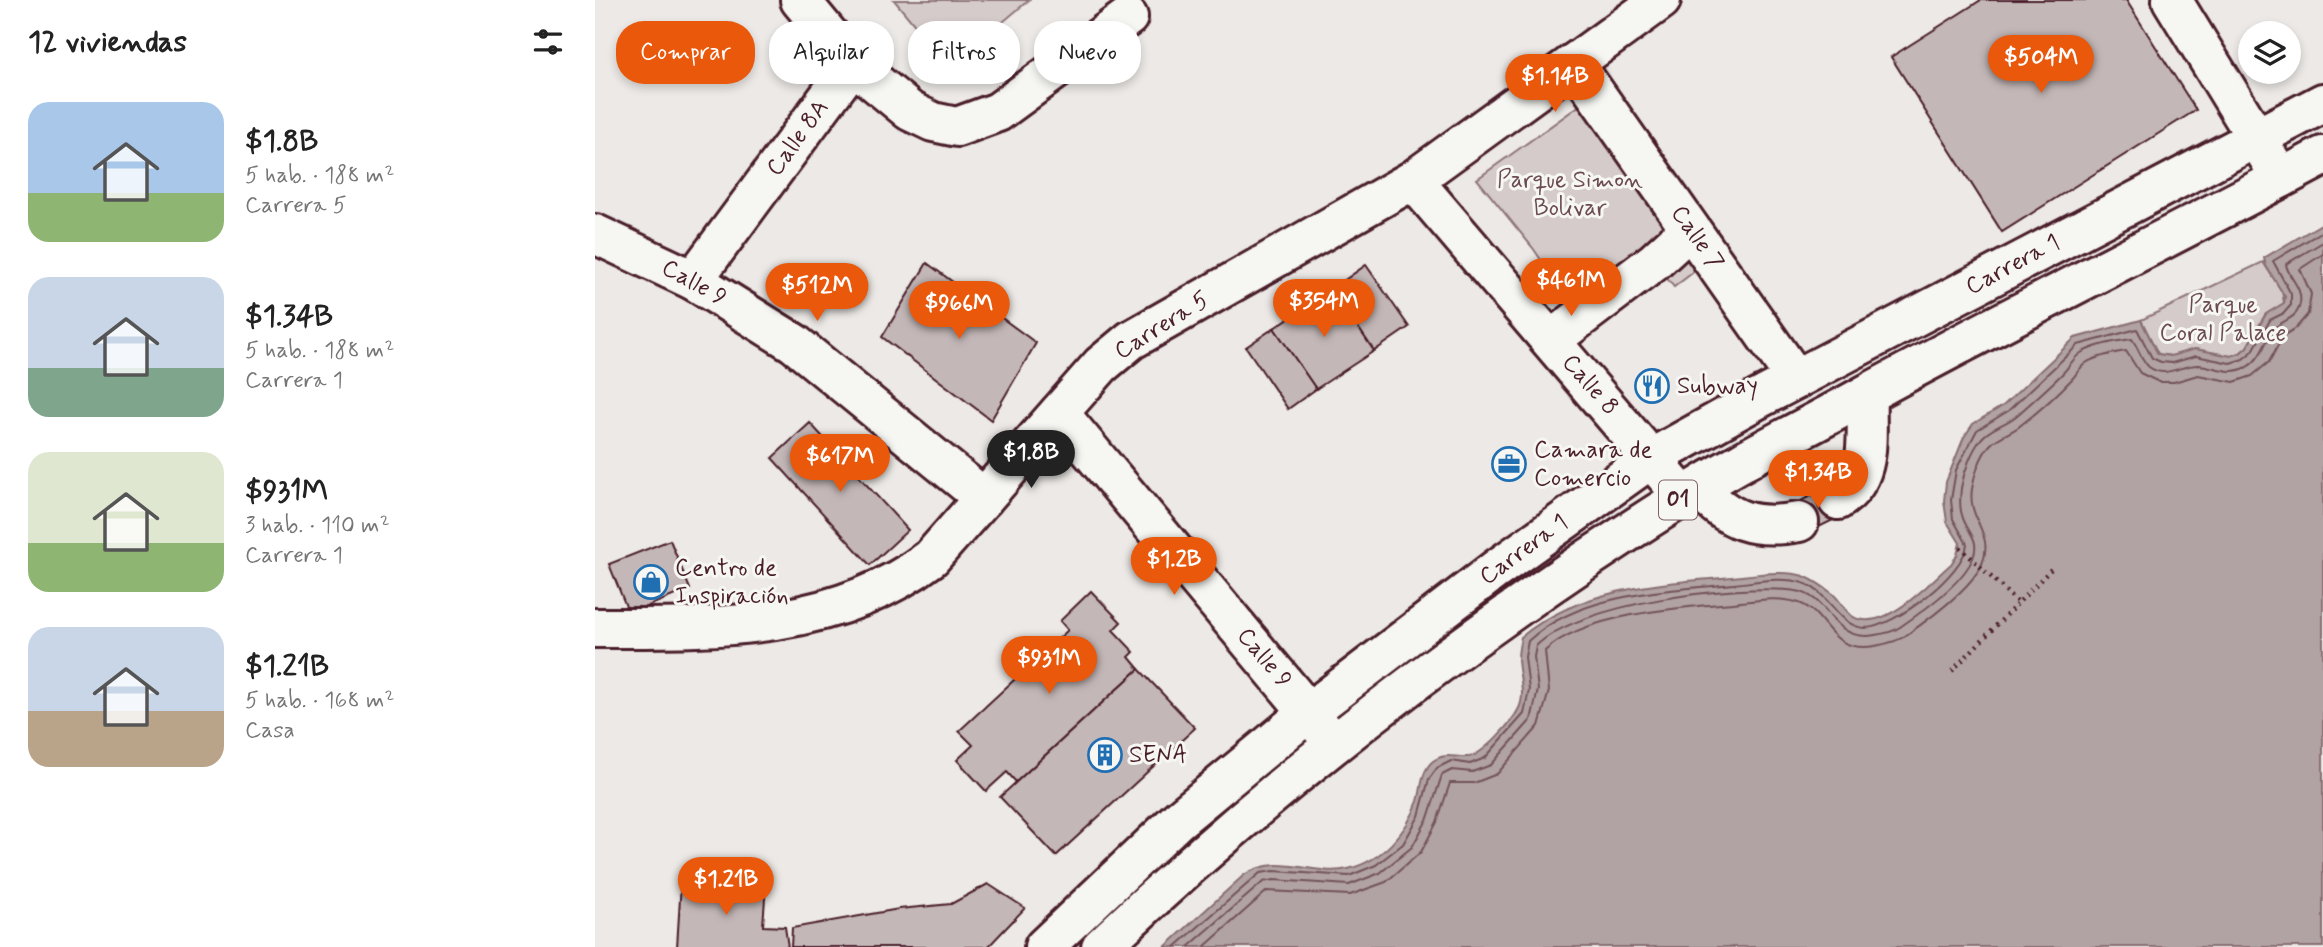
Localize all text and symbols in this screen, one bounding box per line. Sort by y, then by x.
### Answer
chip: Comprar [616,21,755,84]
chip: Alquilar [769,21,894,84]
chip: Filtros [908,21,1020,84]
chip: Nuevo [1034,21,1141,84]
map controls [2238,21,2301,84]
button: layers [2238,21,2301,84]
text: 12 viviendas [28,23,187,62]
icon: filters [529,23,567,61]
pin: $504M [1992,36,2090,95]
text: $504M [2004,43,2078,73]
pin: $1.14B [1498,54,1612,114]
text: $1.14B [1521,62,1589,92]
street label: Calle 8A [760,94,836,182]
text: $1.8B [245,122,318,161]
icon: home [84,130,168,214]
text: 5 hab. · 188 m² [245,161,394,191]
park label: Parque Simon Bolivar [1497,165,1643,224]
text: Carrera 5 [245,191,347,221]
street label: Calle 7 [1663,199,1731,277]
street label: Carrera 1 [1961,227,2065,303]
street label: Calle 9 [656,253,732,313]
pin: $461M [1522,258,1620,318]
pin: $512M [768,264,866,323]
text: $461M [1537,266,1605,296]
text: $512M [781,271,853,301]
pin: $354M [1275,280,1373,339]
pin: $966M [910,282,1008,341]
street label: Carrera 5 [1109,285,1215,367]
text: $354M [1289,287,1359,317]
text: $966M [925,289,993,319]
park label: Parque Coral Palace [2160,290,2286,349]
text: $1.34B [245,297,333,336]
icon: home [84,305,168,389]
text: 5 hab. · 188 m² [245,336,394,366]
street label: Calle 8 [1555,348,1625,422]
text: Carrera 1 [245,366,343,396]
restaurant icon: Subway [1633,367,1671,405]
place label: Subway [1677,371,1758,402]
pin: $1.8B [982,430,1080,490]
pin: $617M [791,434,889,494]
place label: Camara de Comercio [1534,435,1652,494]
text: $1.8B [1003,438,1059,468]
text: $617M [806,442,874,472]
office icon: Camara de Comercio [1490,445,1528,483]
pin: $1.34B [1761,450,1875,510]
text: $1.34B [1784,458,1852,488]
text: $931M [245,472,328,511]
icon: home [84,480,168,564]
road number: 01 [1659,480,1697,520]
street label: Carrera 1 [1473,507,1575,593]
text: 3 hab. · 110 m² [245,511,390,541]
pin: $1.2B [1125,538,1223,597]
text: Carrera 1 [245,541,343,571]
text: $1.2B [1147,545,1201,575]
place label: Centro de Inspiración [675,553,789,612]
shop icon: Centro de Inspiración [632,563,670,601]
street label: Calle 9 [1230,621,1298,695]
pin: $931M [1000,636,1098,696]
text: $931M [1017,644,1081,674]
text: $1.21B [245,647,329,686]
icon: home [84,655,168,739]
text: 5 hab. · 168 m² [245,686,394,716]
text: Casa [245,716,295,746]
building icon: SENA [1086,736,1124,774]
place label: SENA [1129,740,1187,771]
pin: $1.21B [669,858,783,917]
text: $1.21B [694,865,758,895]

